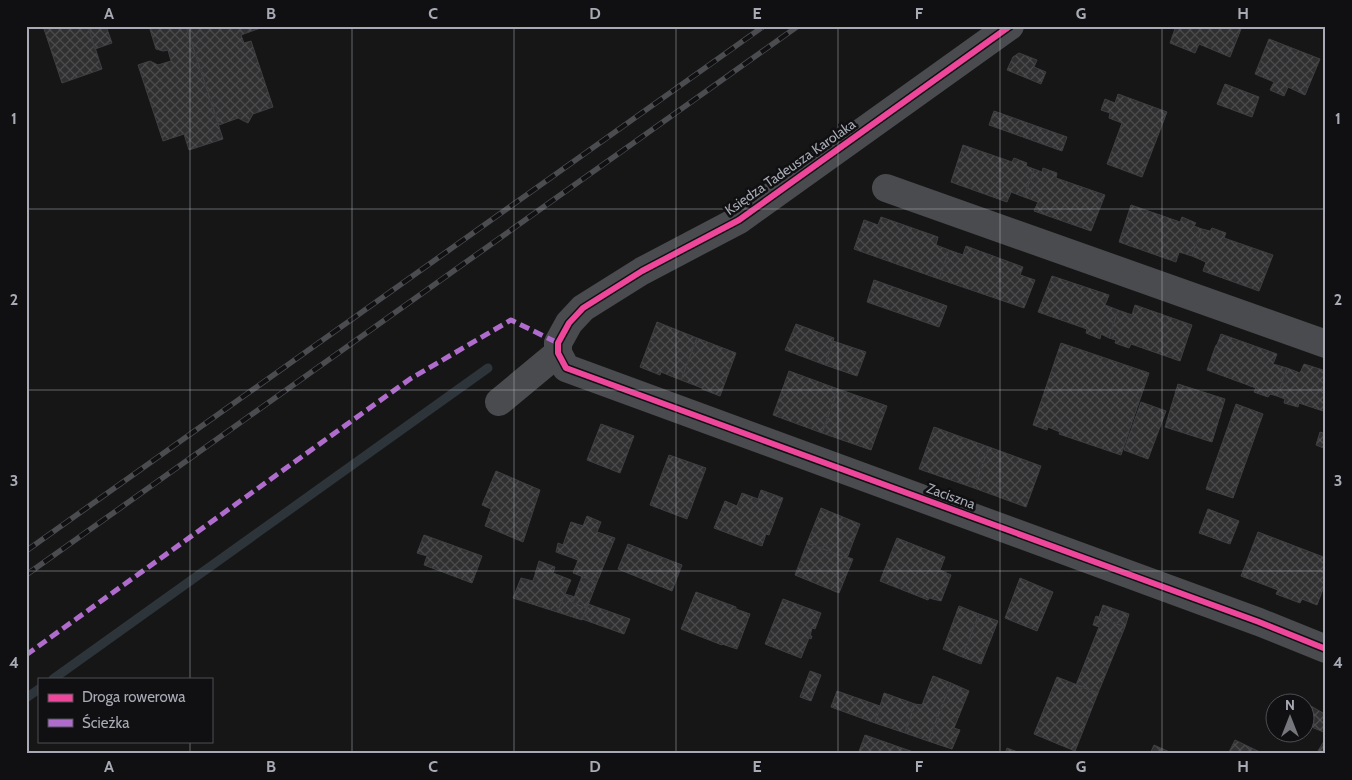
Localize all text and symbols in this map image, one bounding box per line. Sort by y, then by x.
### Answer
text: A [104,4,114,23]
text: B [266,4,276,23]
text: C [428,4,438,23]
text: D [589,4,601,23]
text: E [752,4,762,23]
text: F [915,4,924,23]
text: G [1076,4,1086,23]
text: H [1237,4,1249,23]
text: 1 [11,109,17,128]
text: 1 [1335,109,1341,128]
street label: Księdza Tadeusza Karolaka [721,115,859,219]
text: 2 [10,290,18,309]
text: 2 [1334,290,1342,309]
text: 3 [10,471,18,490]
text: 3 [1334,471,1342,490]
street label: Zaciszna [924,479,978,513]
text: 4 [9,653,19,672]
text: 4 [1333,653,1343,672]
legend [38,678,212,742]
text: Droga rowerowa [82,688,186,706]
north arrow [1264,692,1314,742]
text: N [1285,696,1295,714]
text: Ścieżka [82,713,130,732]
text: A [104,757,114,776]
text: B [266,757,276,776]
text: C [428,757,438,776]
text: D [589,757,601,776]
text: E [752,757,762,776]
text: F [915,757,924,776]
text: G [1076,757,1086,776]
text: H [1237,757,1249,776]

